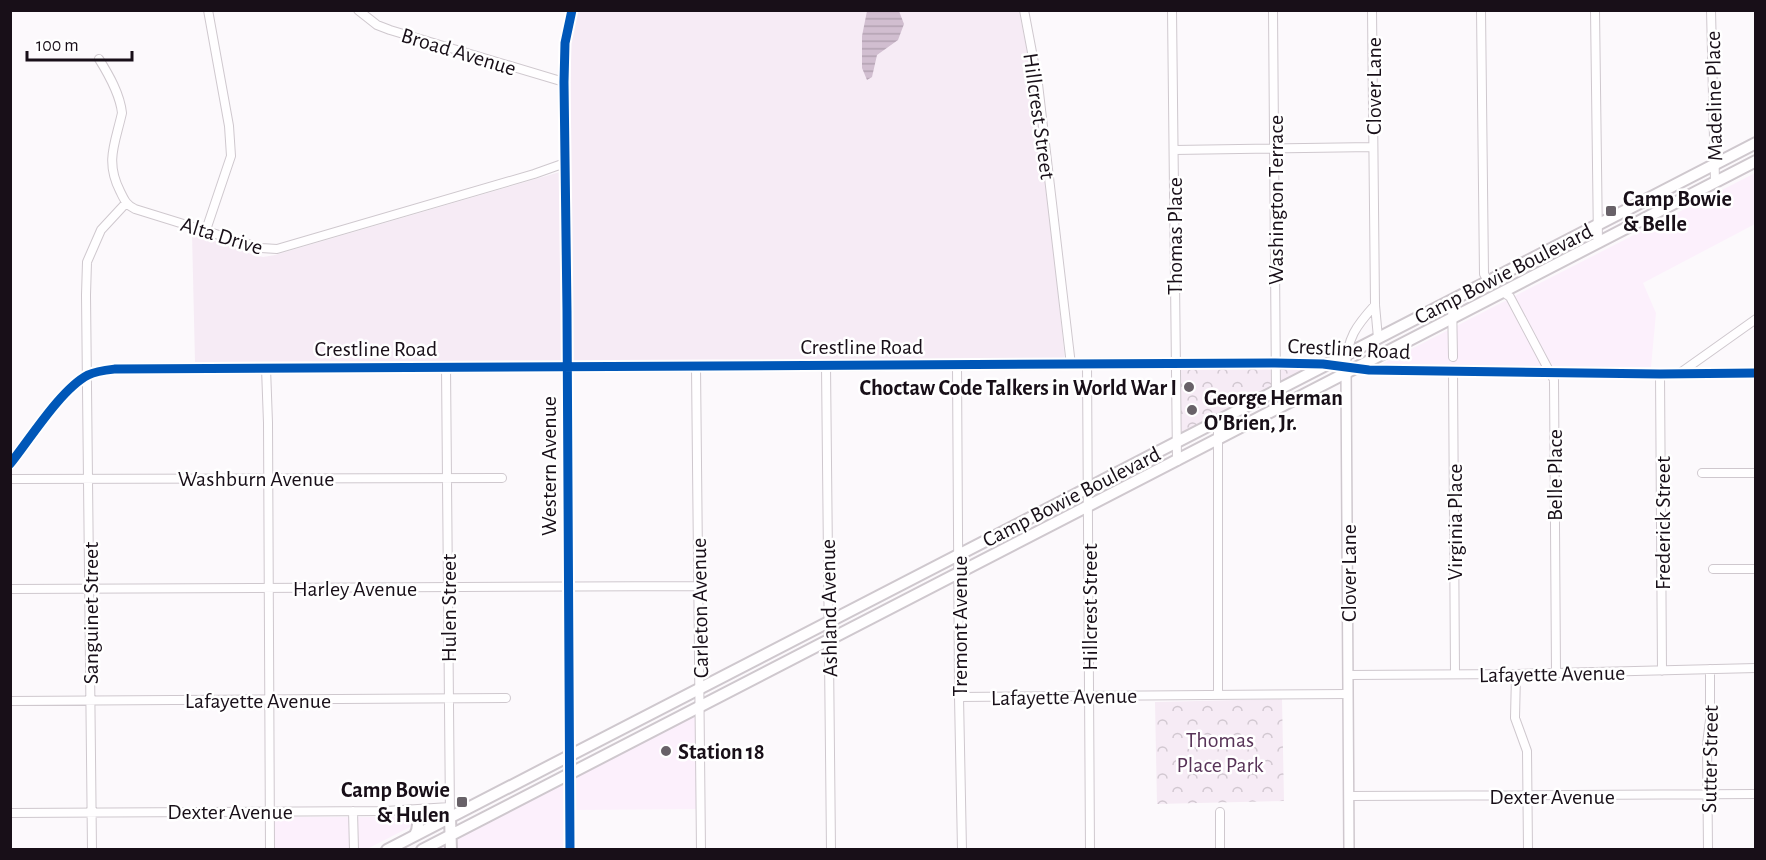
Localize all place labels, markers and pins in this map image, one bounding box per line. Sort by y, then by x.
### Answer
place label: Camp Bowie & Belle [1623,188,1732,235]
marker: Camp Bowie & Belle [1604,204,1618,218]
place label: Choctaw Code Talkers in World War I [859,377,1177,399]
marker: Choctaw Code Talkers in World War I [1182,380,1196,394]
place label: George Herman O'Brien, Jr. [1204,387,1343,434]
marker: George Herman O'Brien, Jr. [1185,403,1199,417]
place label: Station 18 [678,741,765,763]
marker: Station 18 [659,744,673,758]
place label: Camp Bowie & Hulen [341,779,450,826]
marker: Camp Bowie & Hulen [455,795,469,809]

